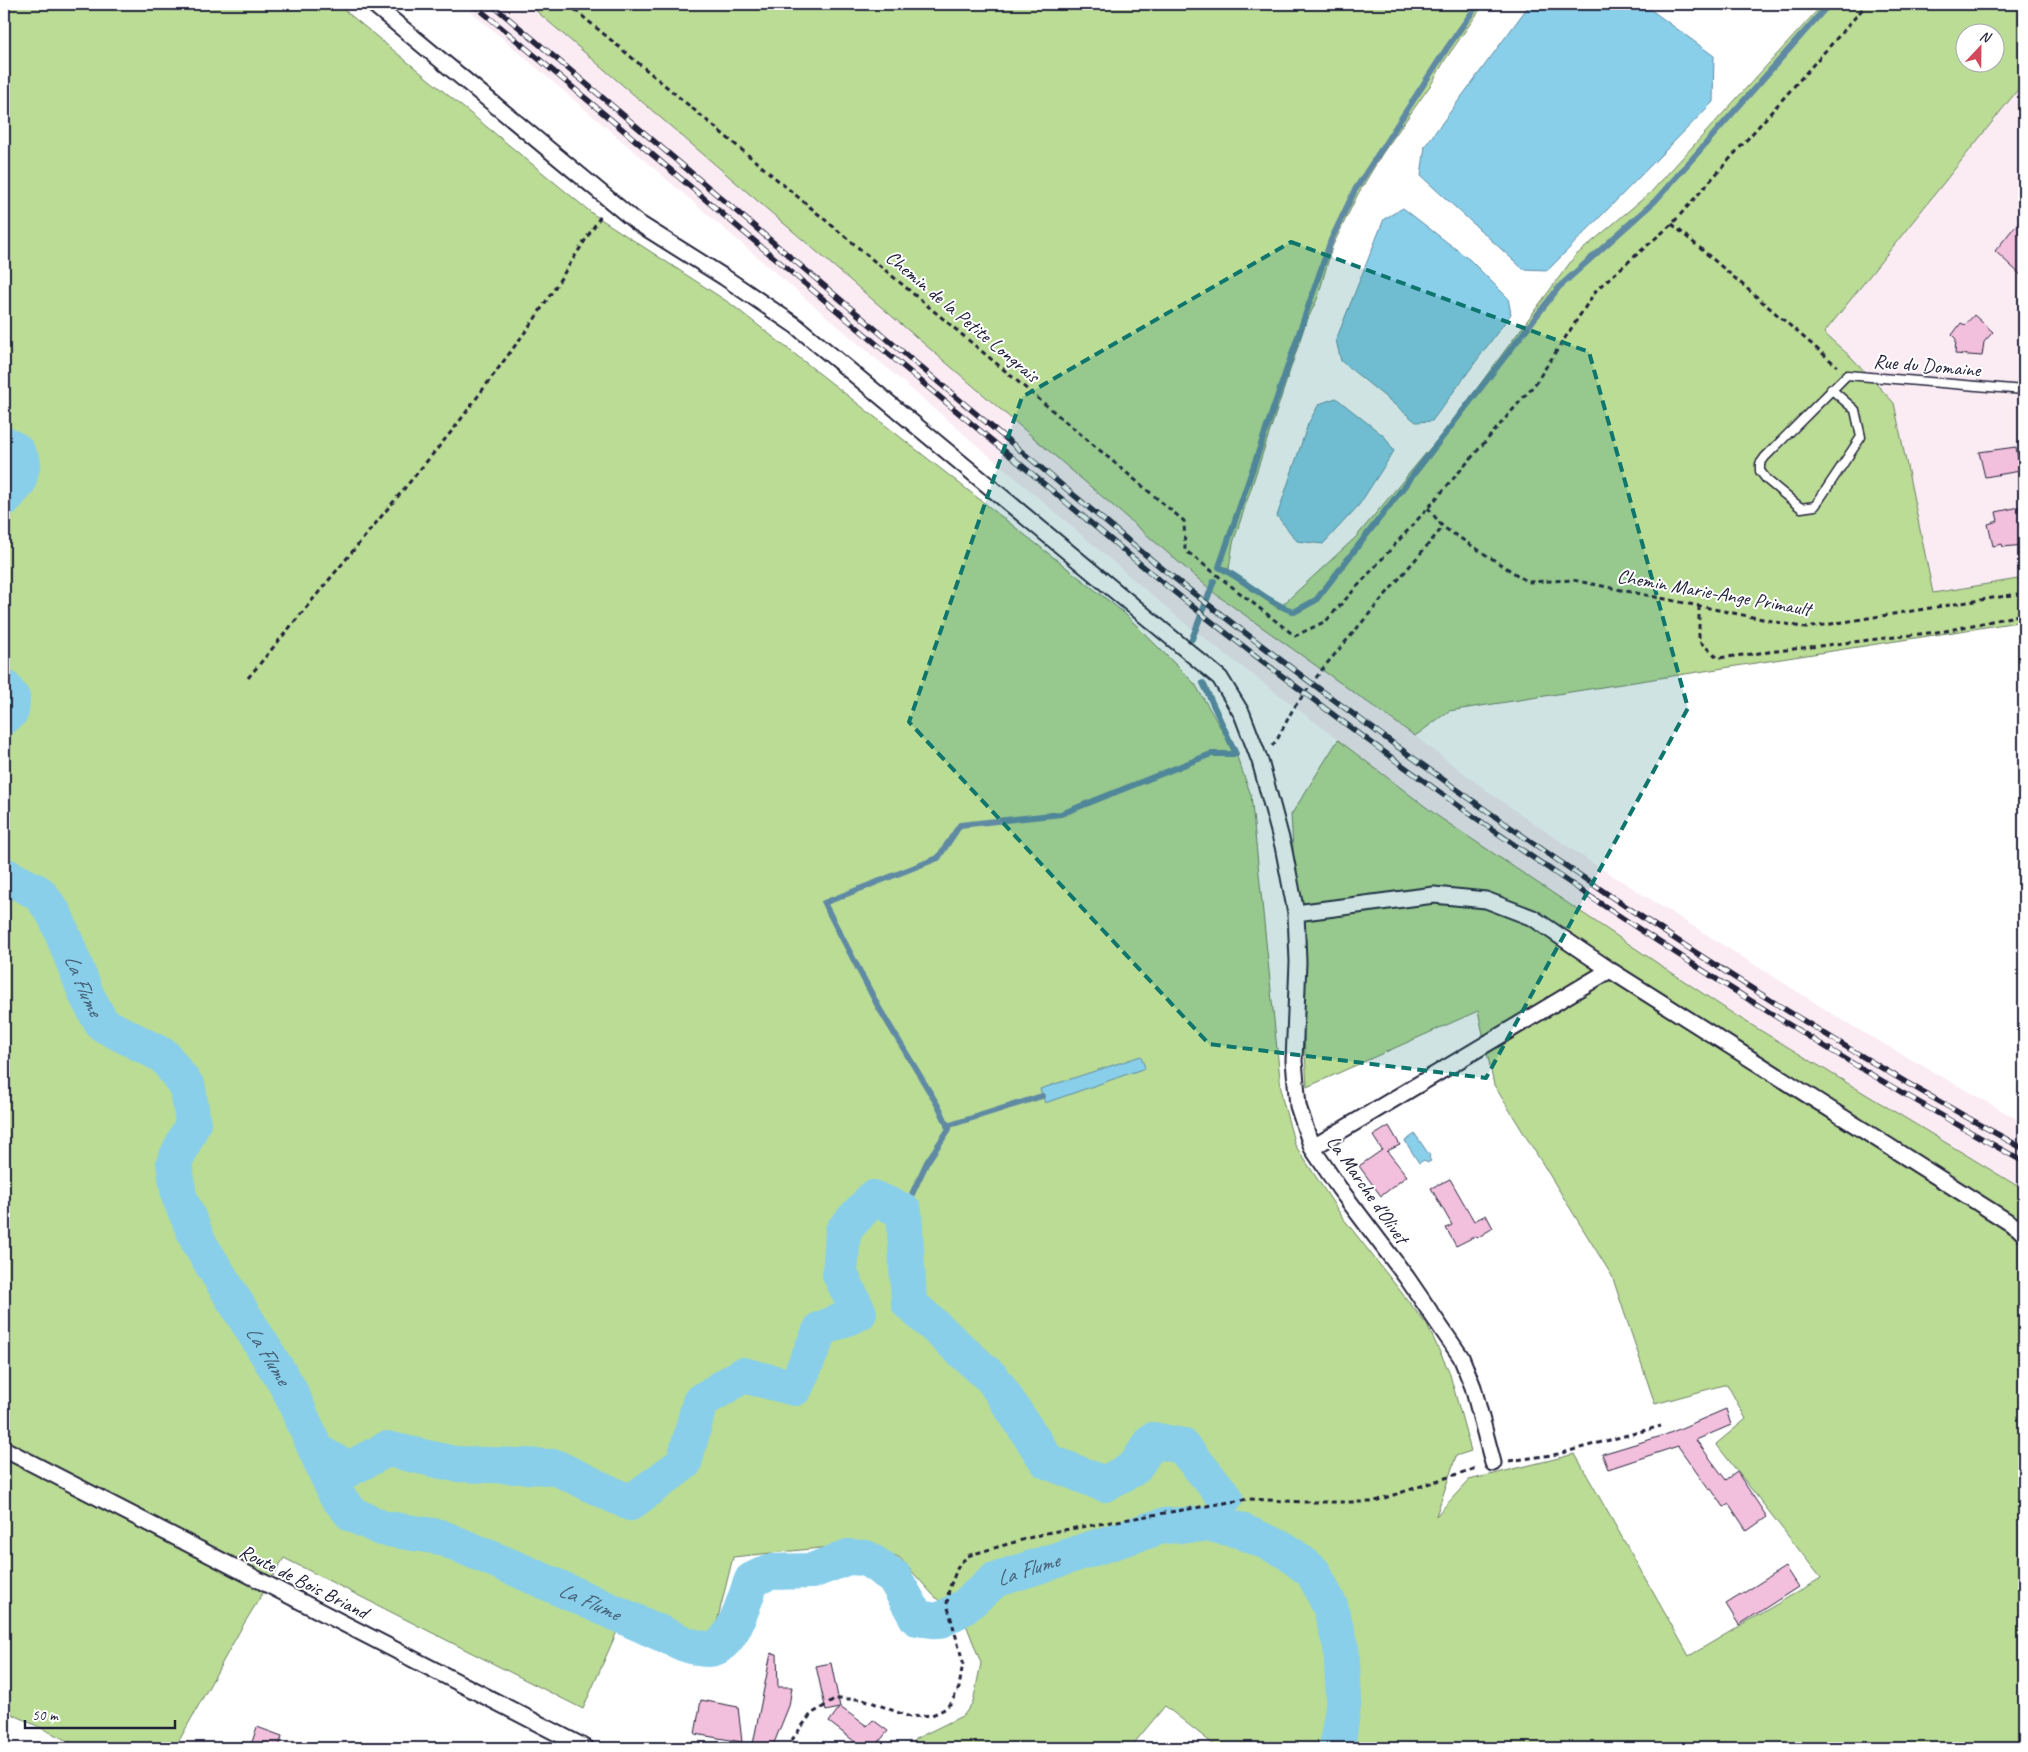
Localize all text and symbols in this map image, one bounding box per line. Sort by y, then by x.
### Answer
north arrow [1956,22,2006,72]
text: N [1977,27,1994,47]
street label: Chemin de la Petite Longrais [881,245,1046,389]
street label: Rue du Domaine [1872,348,1983,383]
street label: Chemin Marie-Ange Primault [1615,563,1816,622]
water label: La Flume [59,951,110,1023]
street label: La Marche d'Olivet [1321,1130,1416,1251]
water label: La Flume [240,1321,298,1392]
street label: Route de Bois Briand [235,1538,375,1626]
water label: La Flume [993,1546,1065,1592]
water label: La Flume [555,1576,627,1628]
scale bar [25,1697,175,1729]
text: 50 m [32,1706,59,1725]

